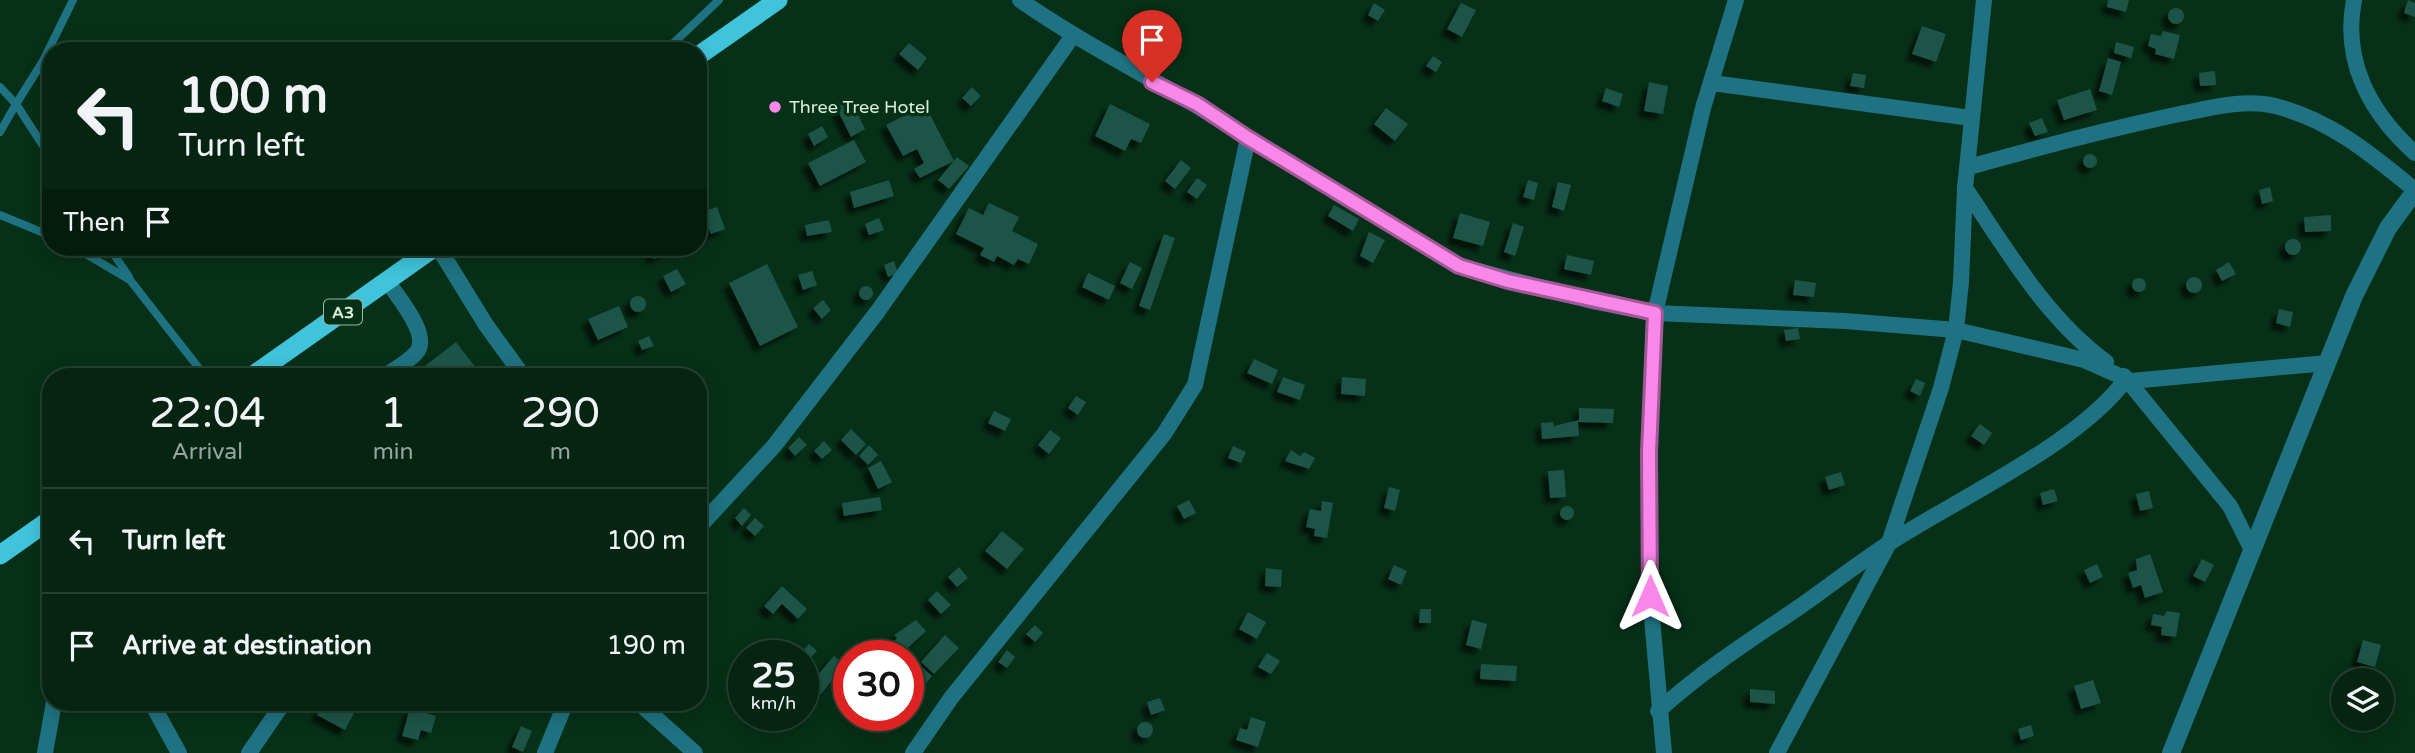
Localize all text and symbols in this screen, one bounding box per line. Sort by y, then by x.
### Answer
pin [1122,10,1182,82]
icon: arrive [1133,21,1171,59]
text: 100 m [178,67,328,126]
icon: left [63,70,154,161]
place label: Three Tree Hotel [789,96,930,118]
marker: Three Tree Hotel [767,99,783,115]
text: Turn left [178,127,305,165]
icon: arrive [139,203,177,241]
text: Then [63,207,125,238]
road number: A3 [324,300,362,324]
text: 22:04 [149,388,266,439]
text: 1 [380,388,406,439]
text: 290 [521,388,600,439]
text: Arrival [172,438,243,466]
text: min [373,438,414,466]
text: m [550,438,571,466]
icon: left [63,522,101,560]
text: Turn left [122,525,225,556]
text: 100 m [606,525,686,556]
position arrow [1613,559,1687,633]
icon: arrive [63,627,101,665]
text: Arrive at destination [122,630,372,661]
text: 190 m [606,630,686,661]
speed limit sign: 30 [833,640,924,731]
text: 25 [752,655,795,697]
map controls [2331,668,2394,731]
button: layers [2331,668,2394,731]
text: km/h [751,692,796,714]

